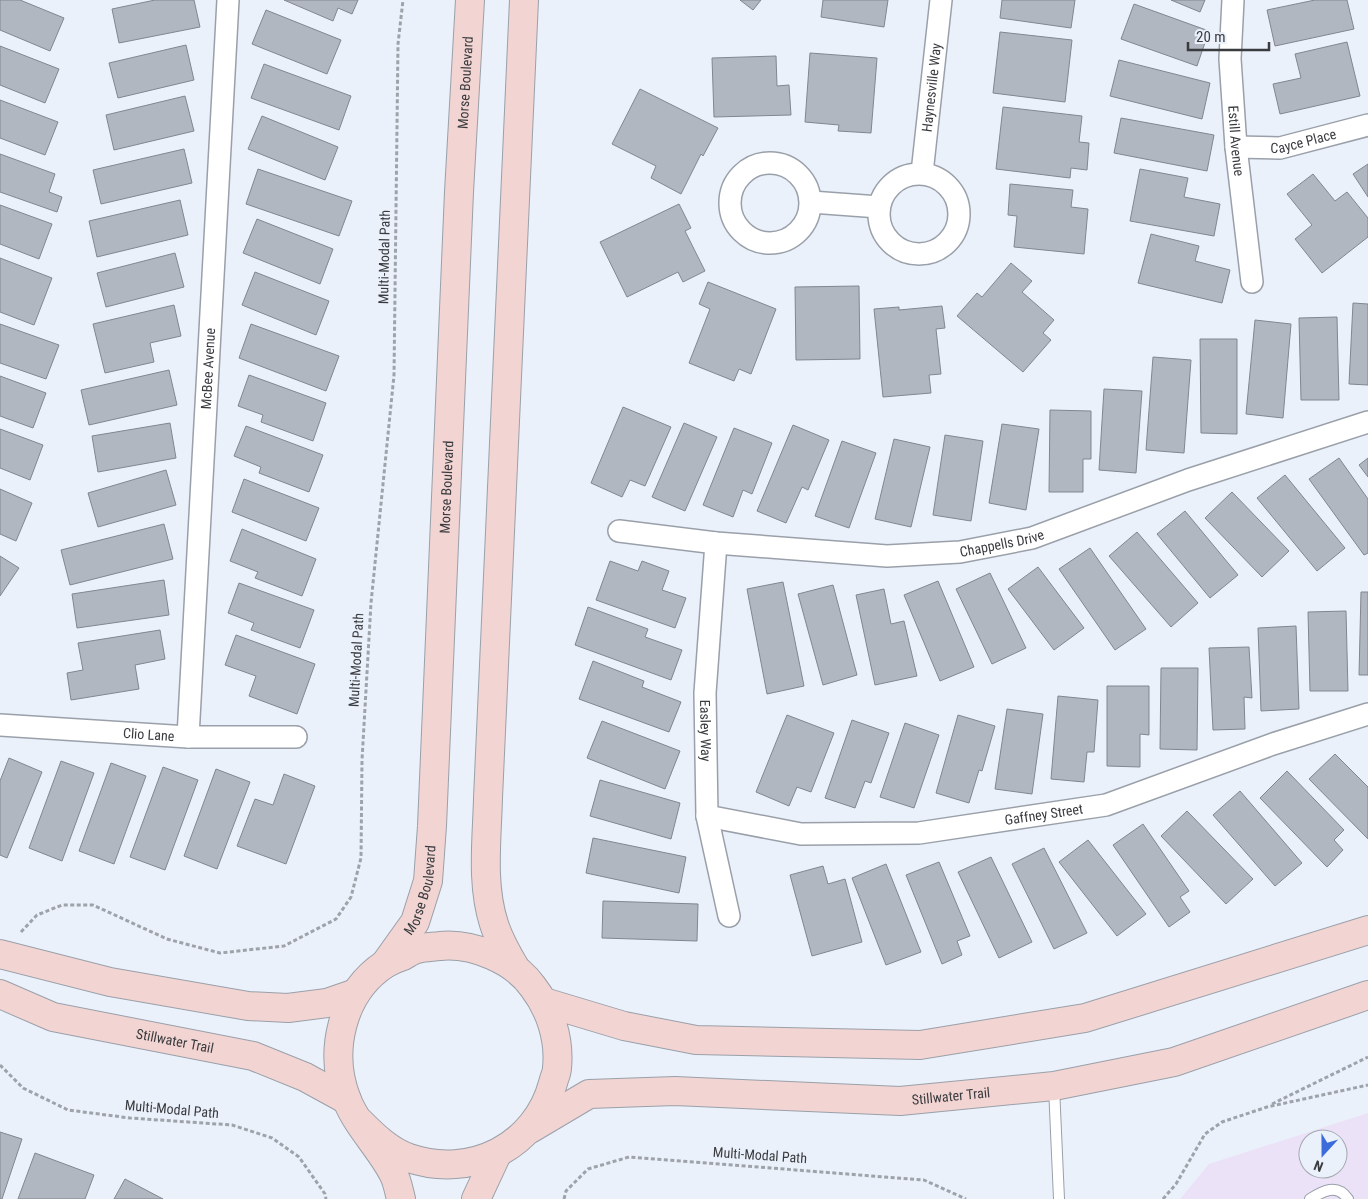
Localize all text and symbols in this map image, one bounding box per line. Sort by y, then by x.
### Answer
scale bar [1188,20,1269,52]
text: 20 m [1196,28,1226,46]
street label: Morse Boulevard [455,36,476,129]
street label: Haynesville Way [919,42,944,133]
street label: Estill Avenue [1225,105,1247,177]
street label: Cayce Place [1270,126,1338,156]
street label: Multi-Modal Path [375,210,393,304]
street label: McBee Avenue [198,327,218,410]
street label: Morse Boulevard [436,440,456,534]
street label: Chappells Drive [958,526,1047,560]
street label: Multi-Modal Path [346,612,366,708]
street label: Easley Way [697,700,714,762]
street label: Clio Lane [123,725,175,744]
street label: Gaffney Street [1004,801,1084,828]
street label: Morse Boulevard [400,845,439,938]
street label: Stillwater Trail [135,1025,215,1056]
street label: Stillwater Trail [911,1084,991,1108]
street label: Multi-Modal Path [124,1097,220,1121]
north arrow [1298,1129,1348,1179]
street label: Multi-Modal Path [712,1144,808,1166]
text: N [1311,1157,1325,1175]

